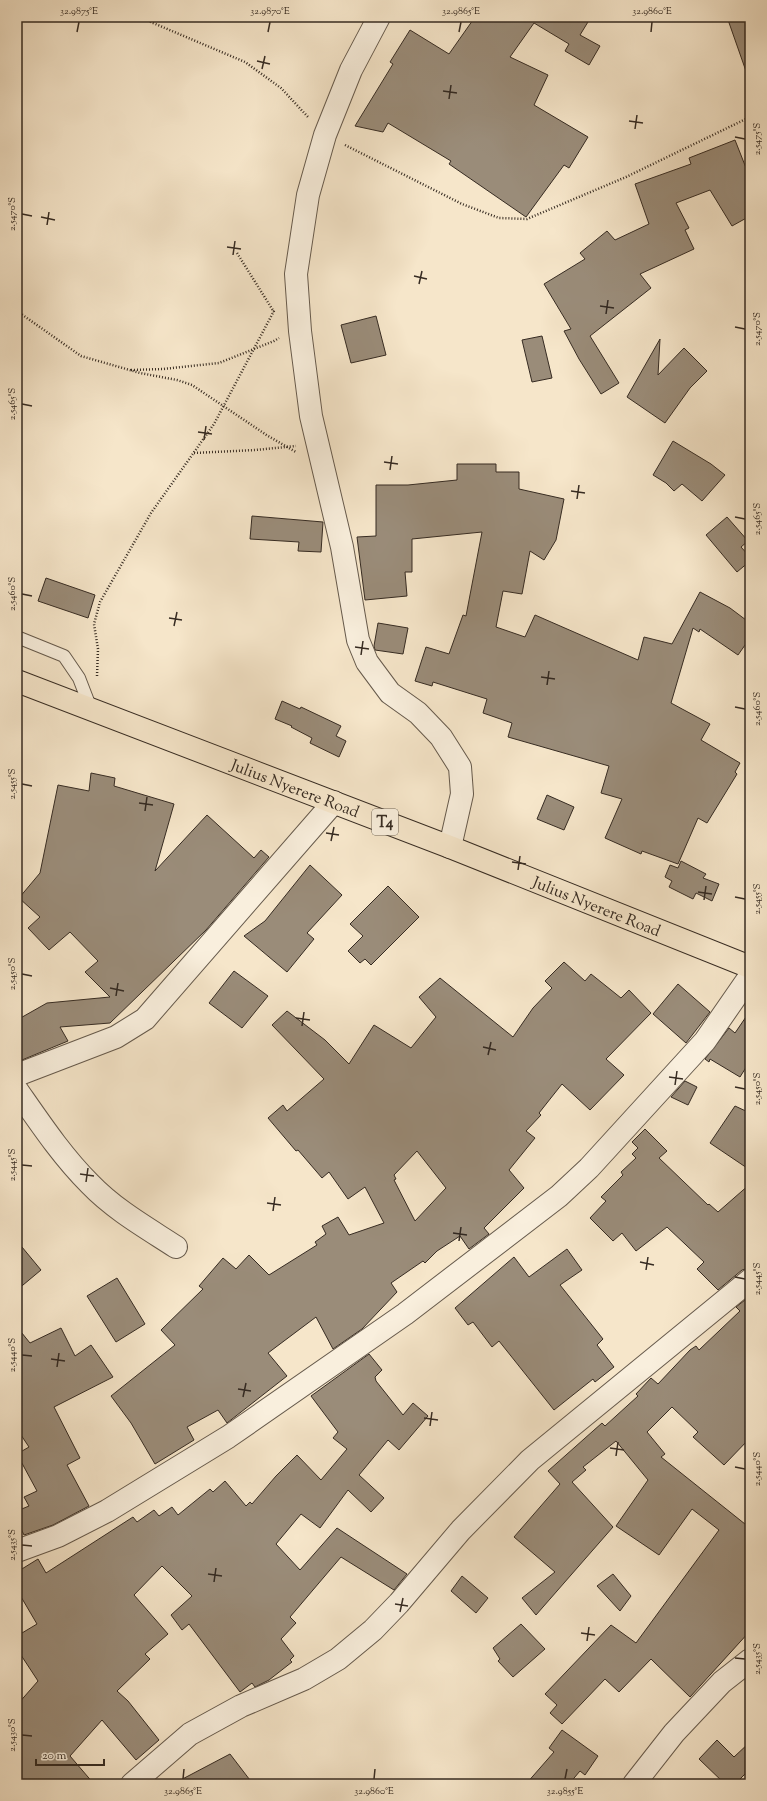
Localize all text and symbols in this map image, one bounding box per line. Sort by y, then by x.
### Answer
text: 32.9875°E [60,4,98,19]
text: 32.9870°E [250,4,290,19]
text: 32.9865°E [442,4,480,19]
text: 32.9860°E [632,4,672,19]
text: 2.5475°S [750,123,765,155]
text: 2.5470°S [5,197,20,231]
text: 2.5470°S [750,312,765,346]
text: 2.5465°S [5,388,20,420]
text: 2.5465°S [750,503,765,535]
text: 2.5460°S [5,577,20,611]
text: 2.5460°S [750,692,765,726]
street label: Julius Nyerere Road [226,755,362,825]
text: 2.5455°S [5,768,20,800]
road number: T4 [372,809,398,835]
street label: Julius Nyerere Road [528,872,663,944]
text: 2.5455°S [750,883,765,915]
text: 2.5450°S [5,958,20,990]
text: 2.5450°S [750,1073,765,1105]
text: 2.5445°S [5,1149,20,1181]
text: 2.5445°S [750,1263,765,1295]
text: 2.5440°S [5,1338,20,1372]
text: 2.5440°S [750,1452,765,1486]
text: 2.5435°S [5,1529,20,1561]
text: 2.5435°S [750,1643,765,1675]
text: 2.5430°S [5,1718,20,1752]
scale bar [36,1741,104,1767]
text: 20 m [42,1747,67,1765]
text: 32.9865°E [164,1784,202,1799]
text: 32.9860°E [354,1784,394,1799]
text: 32.9855°E [547,1784,583,1799]

